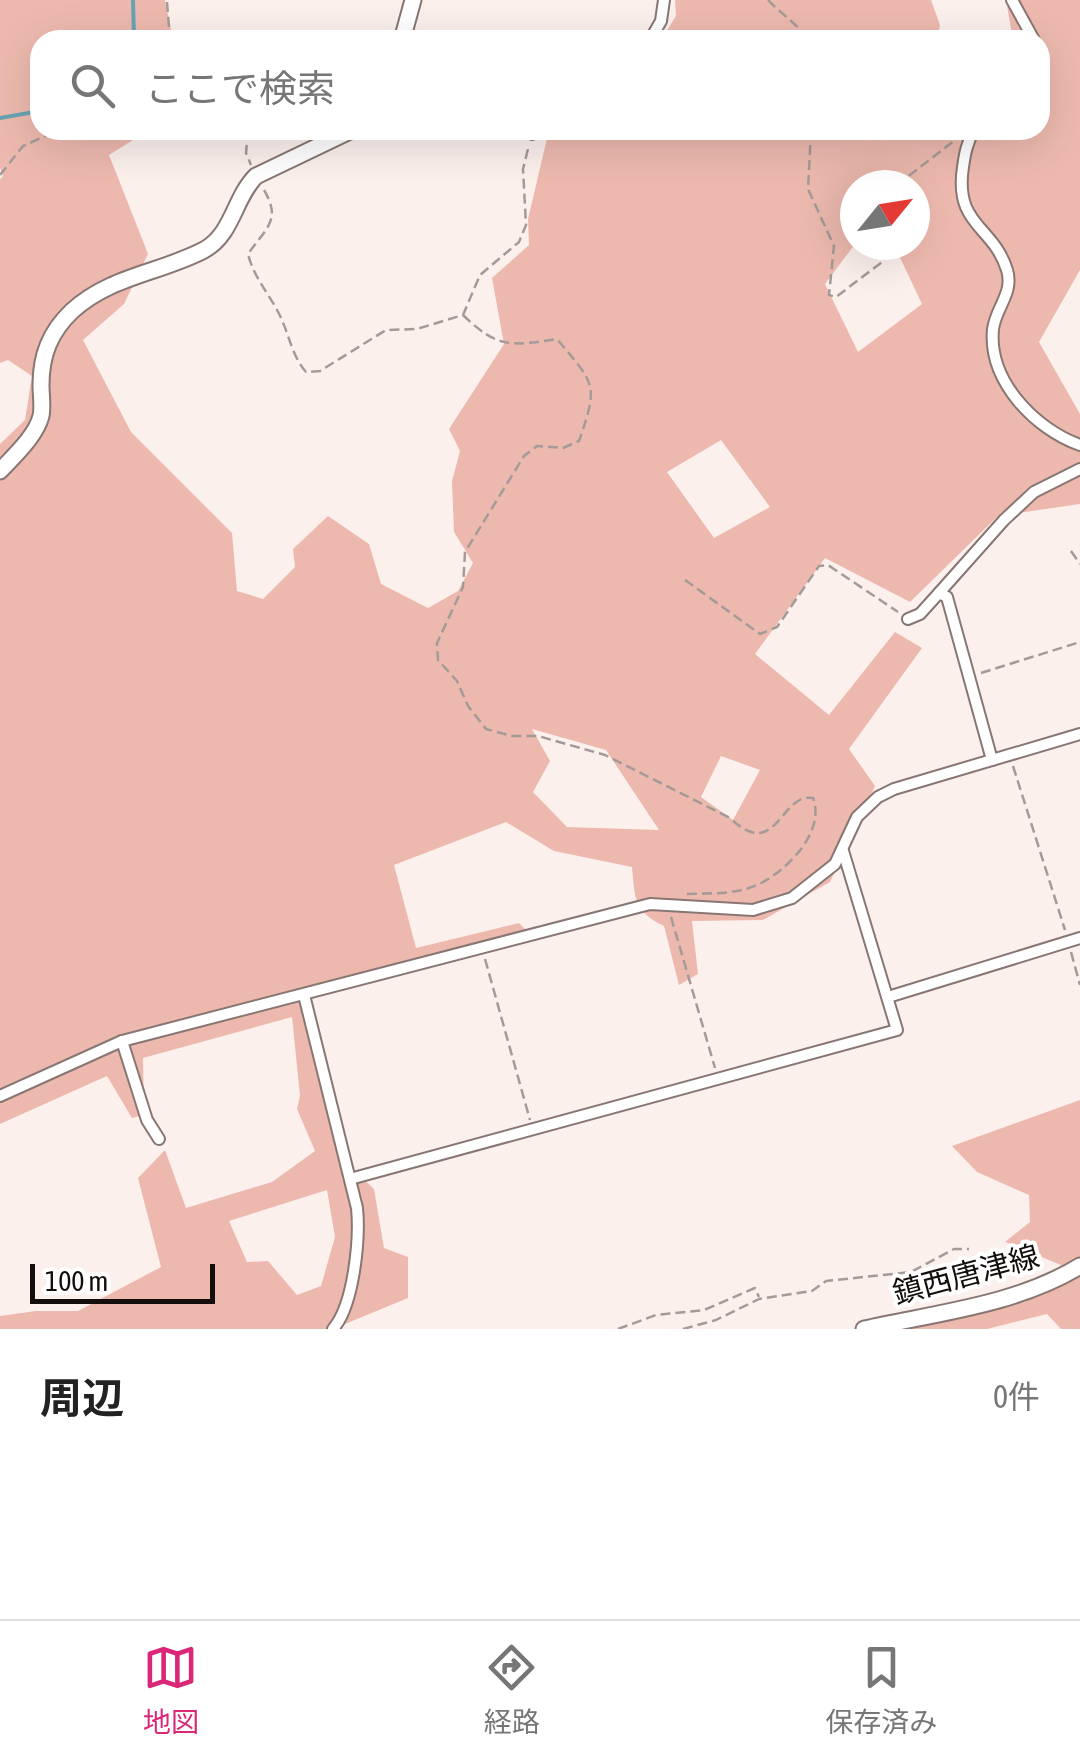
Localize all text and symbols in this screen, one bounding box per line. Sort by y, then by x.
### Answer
search box [30,30,1050,140]
icon: search [65,58,120,113]
text: ここで検索 [145,67,335,110]
north arrow [840,170,930,260]
street label: 鎮西唐津線 [889,1238,1043,1310]
scale bar [30,1259,215,1304]
text: 100 m [45,1265,108,1297]
text: 周辺 [40,1374,124,1422]
text: 0件 [993,1378,1040,1415]
tab: 地図 [143,1640,199,1740]
tab: 経路 [484,1640,540,1740]
tab: 保存済み [825,1640,937,1740]

